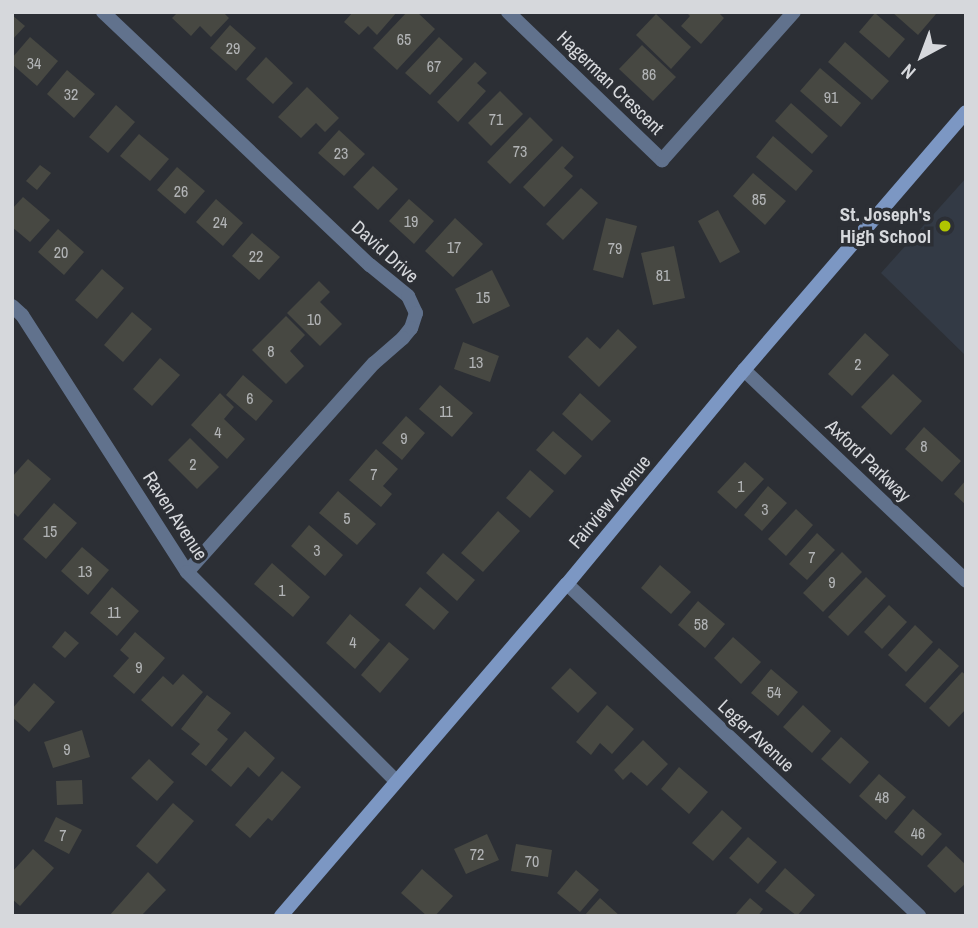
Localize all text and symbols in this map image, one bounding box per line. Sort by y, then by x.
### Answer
north arrow [887,21,957,91]
street label: Hagerman Crescent [552,26,668,140]
house number: 65 [397,29,411,49]
house number: 29 [226,38,240,58]
house number: 34 [27,53,41,73]
house number: 67 [427,56,441,76]
text: N [895,58,921,85]
house number: 86 [642,64,656,84]
house number: 32 [64,84,78,104]
house number: 91 [824,87,838,107]
house number: 71 [489,109,503,129]
house number: 73 [513,141,527,161]
house number: 23 [334,143,348,163]
house number: 26 [174,181,188,201]
house number: 85 [752,189,766,209]
place label: St. Joseph's High School [840,204,931,248]
house number: 19 [404,211,418,231]
house number: 24 [213,212,227,232]
street label: David Drive [347,216,423,288]
marker: St. Joseph's High School [937,218,953,234]
house number: 17 [447,237,461,257]
house number: 79 [608,238,622,258]
house number: 20 [54,242,68,262]
house number: 22 [249,246,263,266]
house number: 81 [656,265,670,285]
house number: 15 [476,287,490,307]
house number: 10 [307,309,321,329]
house number: 8 [267,341,275,361]
house number: 13 [469,352,483,372]
house number: 2 [854,354,862,374]
house number: 6 [246,388,254,408]
house number: 11 [439,401,453,421]
street label: Axford Parkway [821,415,915,507]
house number: 4 [214,422,222,442]
house number: 9 [400,428,408,448]
house number: 8 [920,436,928,456]
street label: Fairview Avenue [564,450,656,554]
house number: 2 [189,454,197,474]
house number: 7 [370,464,378,484]
street label: Raven Avenue [138,467,212,565]
house number: 1 [737,476,745,496]
house number: 3 [761,499,769,519]
house number: 5 [343,508,351,528]
house number: 15 [43,521,57,541]
house number: 3 [313,540,321,560]
house number: 7 [808,547,816,567]
house number: 13 [78,561,92,581]
house number: 9 [828,572,836,592]
house number: 1 [278,580,286,600]
house number: 11 [107,602,121,622]
house number: 58 [694,614,708,634]
house number: 4 [349,632,357,652]
house number: 9 [135,657,143,677]
house number: 54 [767,682,781,702]
street label: Leger Avenue [713,695,799,777]
house number: 9 [63,739,71,759]
house number: 48 [875,787,889,807]
house number: 46 [911,823,925,843]
house number: 7 [59,825,67,845]
house number: 72 [470,844,484,864]
house number: 70 [525,851,539,871]

